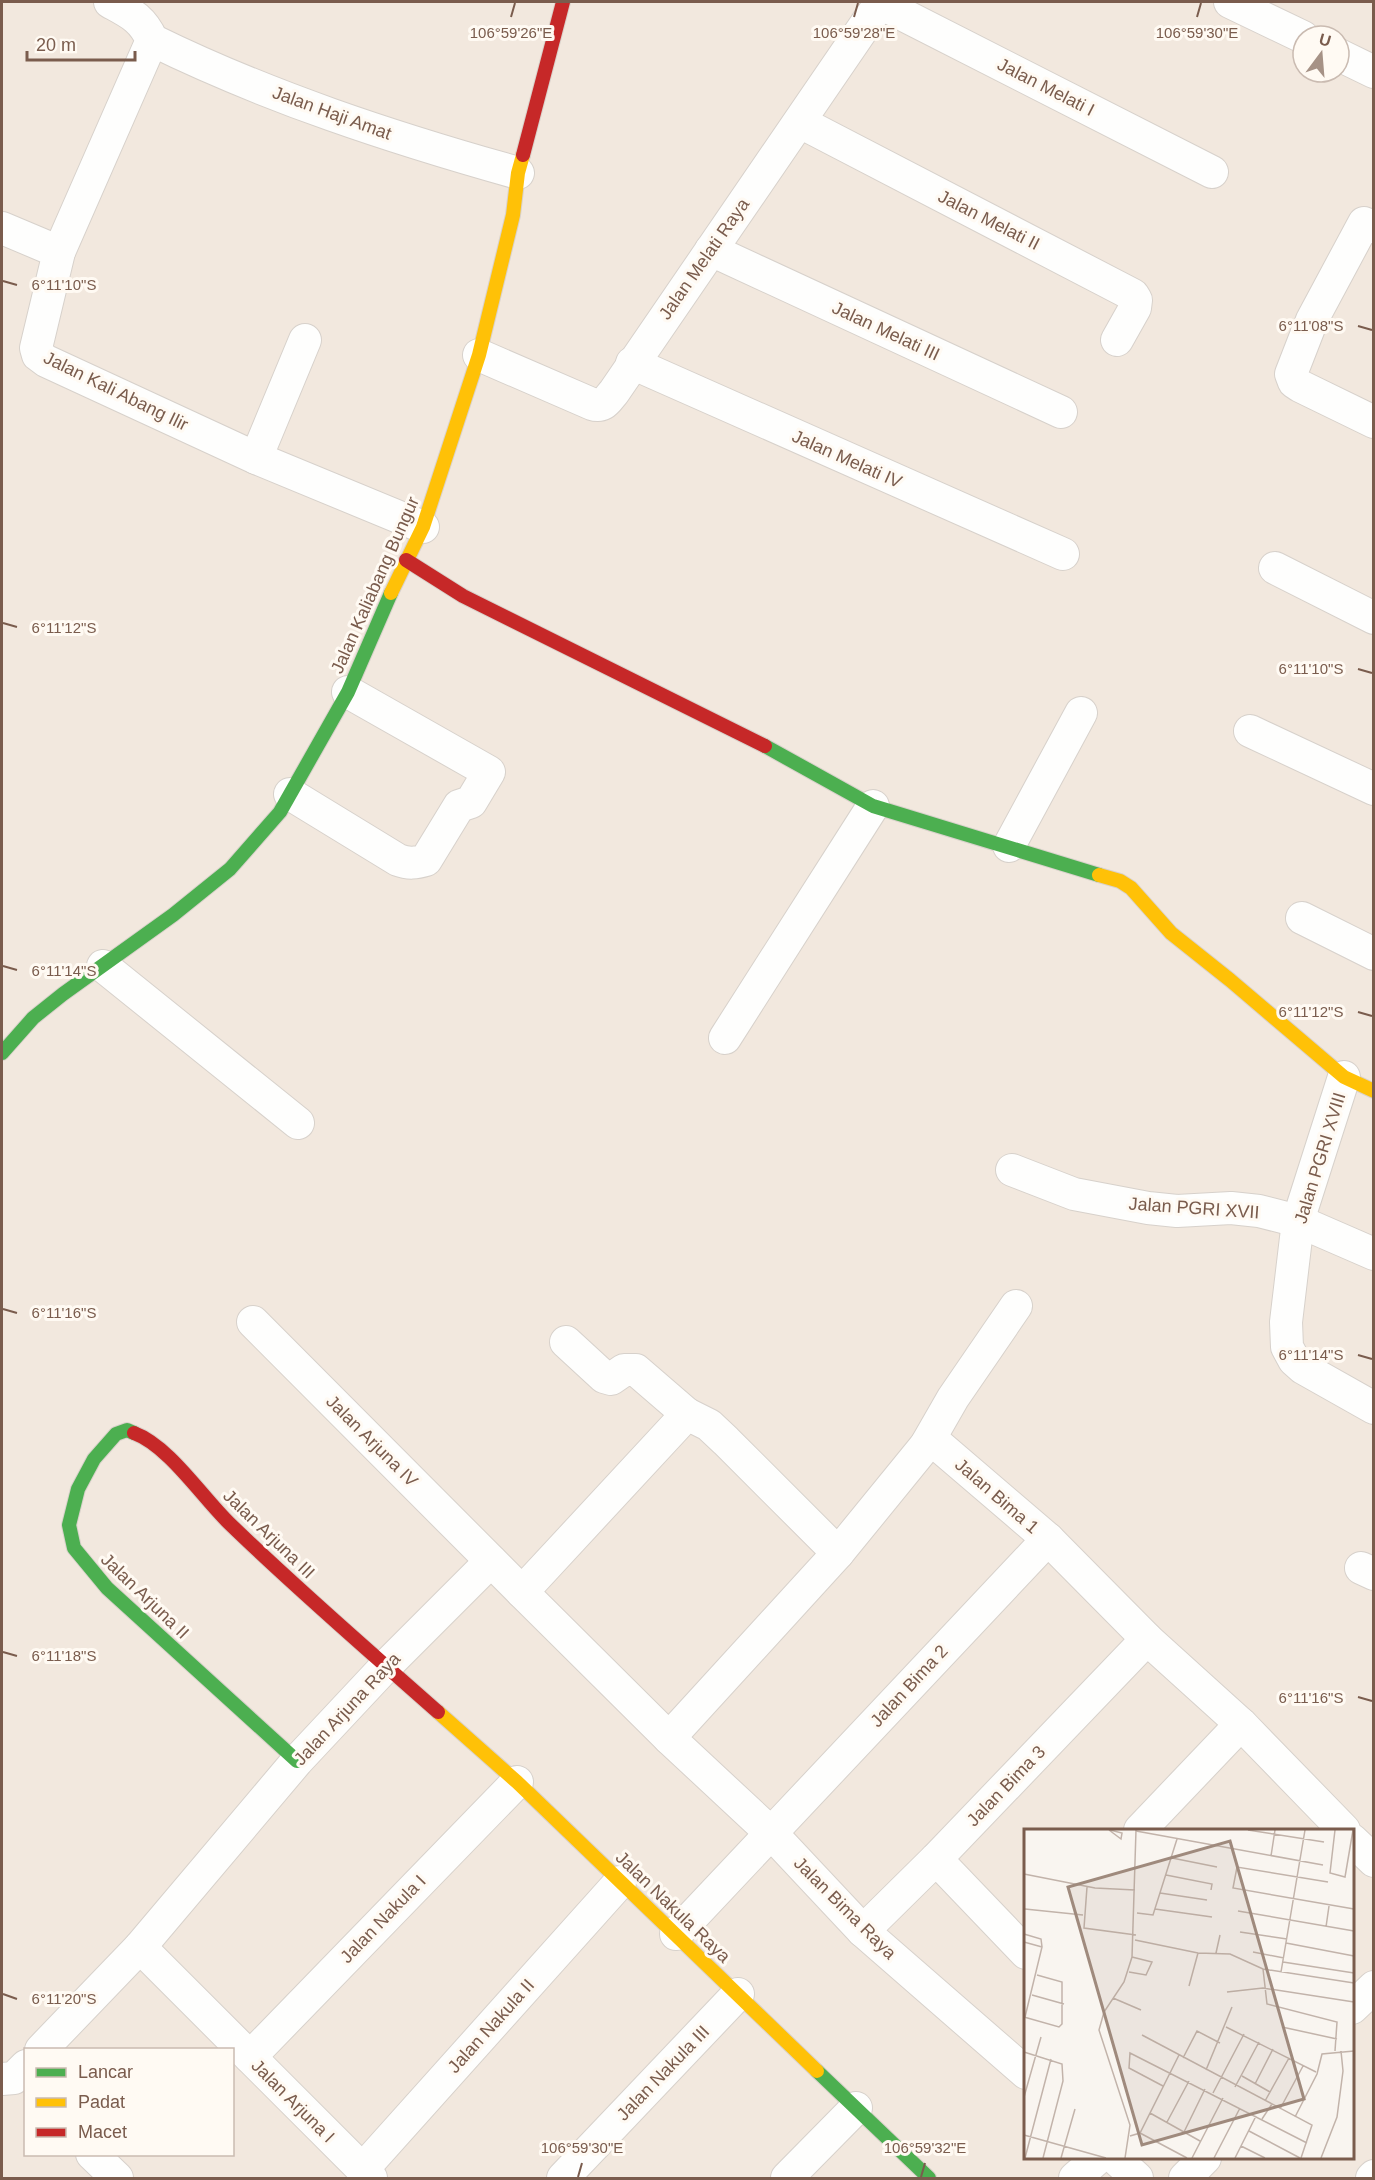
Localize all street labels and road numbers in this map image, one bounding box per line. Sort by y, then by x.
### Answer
street label: Jalan Melati I [994,54,1098,120]
street label: Jalan Haji Amat [270,82,394,144]
street label: Jalan Melati II [935,186,1043,254]
street label: Jalan Melati Raya [655,194,754,323]
street label: Jalan Melati III [829,297,943,365]
street label: Jalan Kali Abang Ilir [41,347,191,435]
street label: Jalan Melati IV [789,426,905,492]
street label: Jalan Kaliabang Bungur [327,494,423,676]
street label: Jalan PGRI XVIII [1291,1090,1349,1226]
street label: Jalan PGRI XVII [1128,1193,1260,1223]
street label: Jalan Arjuna IV [322,1391,422,1491]
street label: Jalan Bima 1 [951,1454,1043,1538]
street label: Jalan Arjuna III [219,1485,319,1583]
street label: Jalan Arjuna II [97,1549,193,1643]
street label: Jalan Bima 2 [866,1641,952,1731]
street label: Jalan Arjuna Raya [290,1648,405,1769]
street label: Jalan Bima 3 [963,1742,1049,1830]
street label: Jalan Nakula Raya [612,1847,735,1967]
street label: Jalan Bima Raya [790,1853,901,1964]
street label: Jalan Nakula I [336,1871,430,1967]
street label: Jalan Nakula II [444,1975,538,2077]
street label: Jalan Nakula III [613,2021,713,2125]
street label: Jalan Arjuna I [247,2055,339,2147]

